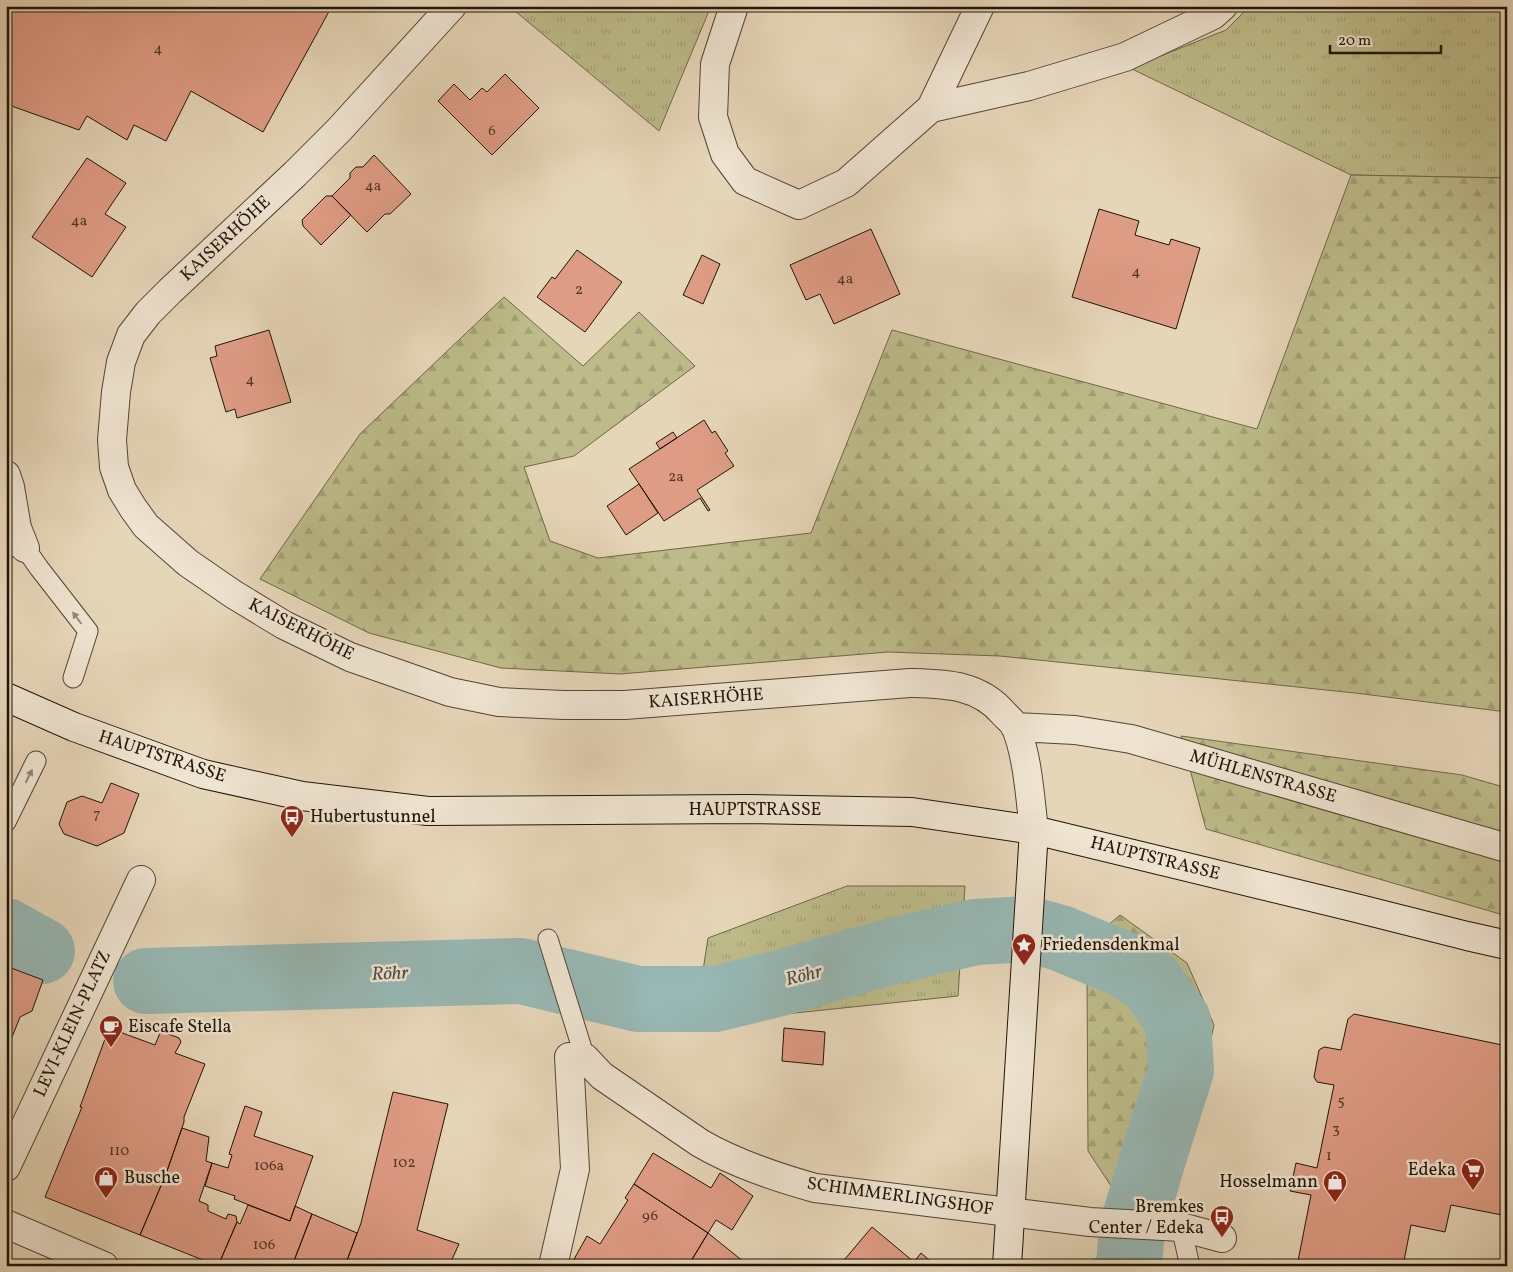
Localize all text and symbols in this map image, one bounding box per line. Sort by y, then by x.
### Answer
scale bar [1330,22,1442,54]
text: 20 m [1338,31,1371,52]
house number: 4 [154,39,163,60]
house number: 6 [488,121,496,142]
house number: 4a [365,176,381,197]
street label: KAISERHÖHE [175,190,277,287]
house number: 4a [71,211,87,232]
house number: 4 [1132,262,1141,283]
house number: 4a [837,269,853,290]
house number: 2 [575,280,583,301]
house number: 4 [246,370,255,391]
house number: 2a [668,467,684,488]
street label: KAISERHÖHE [244,593,358,667]
one-way arrow [72,612,83,625]
street label: KAISERHÖHE [648,682,765,715]
street label: HAUPTSTRASSE [95,725,229,789]
street label: MÜHLENSTRASSE [1187,744,1340,810]
one-way arrow [25,768,33,783]
street label: HAUPTSTRASSE [689,798,822,823]
house number: 7 [93,804,101,825]
bus stop icon: Hubertustunnel [279,804,305,838]
place label: Hubertustunnel [310,805,436,830]
street label: HAUPTSTRASSE [1088,831,1223,887]
place icon: Friedensdenkmal [1011,932,1037,966]
place label: Friedensdenkmal [1042,933,1180,958]
street label: LEVI-KLEIN-PLATZ [28,947,118,1101]
water label: Röhr [783,959,826,993]
water label: Röhr [371,960,410,988]
cafe icon: Eiscafe Stella [98,1014,124,1048]
place label: Eiscafe Stella [128,1015,232,1040]
house number: 5 [1337,1091,1345,1112]
house number: 3 [1332,1119,1340,1140]
house number: 110 [109,1141,129,1162]
house number: 1 [1326,1146,1332,1167]
house number: 102 [393,1153,415,1174]
house number: 106a [254,1156,284,1177]
supermarket icon: Edeka [1460,1157,1486,1191]
place label: Edeka [1408,1158,1456,1183]
shop icon: Busche [93,1165,119,1199]
place label: Busche [124,1166,180,1191]
shop icon: Hosselmann [1322,1169,1348,1203]
place label: Hosselmann [1219,1170,1318,1195]
street label: SCHIMMERLINGSHOF [805,1172,995,1222]
place label: Bremkes Center / Edeka [1089,1195,1204,1241]
bus stop icon: Bremkes Center / Edeka [1209,1204,1235,1238]
house number: 96 [642,1206,658,1227]
house number: 106 [253,1235,275,1256]

